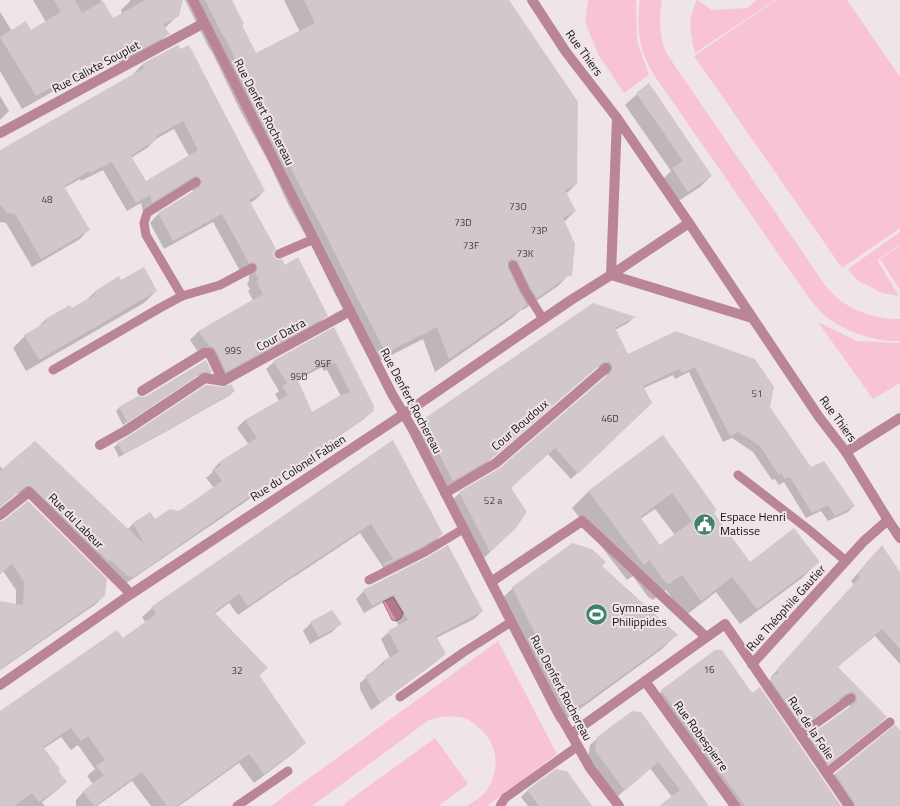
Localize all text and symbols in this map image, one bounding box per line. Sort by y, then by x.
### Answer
street label: Rue Thiers [561,25,608,80]
street label: Rue Calixte Souplet [48,35,144,98]
street label: Rue Denfert Rochereau [229,55,300,168]
house number: 48 [41,192,53,207]
house number: 73O [509,199,527,214]
house number: 73D [454,215,472,230]
house number: 73P [530,223,548,238]
house number: 73F [463,238,479,253]
house number: 73K [517,246,534,261]
street label: Cour Datra [253,313,309,356]
house number: 99S [225,343,241,358]
street label: Rue Denfert Rochereau [375,344,447,457]
house number: 95F [315,356,331,371]
house number: 95D [290,369,308,384]
house number: 51 [751,386,763,401]
street label: Rue Thiers [815,391,862,446]
street label: Cour Boudoux [487,394,553,455]
house number: 46D [601,411,619,426]
street label: Rue du Colonel Fabien [246,429,349,506]
street label: Rue du Labeur [44,488,109,553]
house number: 52 a [484,493,502,508]
place label: Espace Henri Matisse [720,507,786,540]
public building icon: Espace Henri Matisse [692,511,718,537]
street label: Rue Théophile Gautier [741,560,830,655]
place label: Gymnase Philippides [612,598,667,631]
sports icon: Gymnase Philippides [584,602,610,628]
street label: Rue Denfert Rochereau [525,631,597,744]
house number: 16 [703,662,715,677]
house number: 32 [231,663,243,678]
street label: Rue de la Folie [783,692,840,763]
street label: Rue Robespierre [669,696,734,775]

